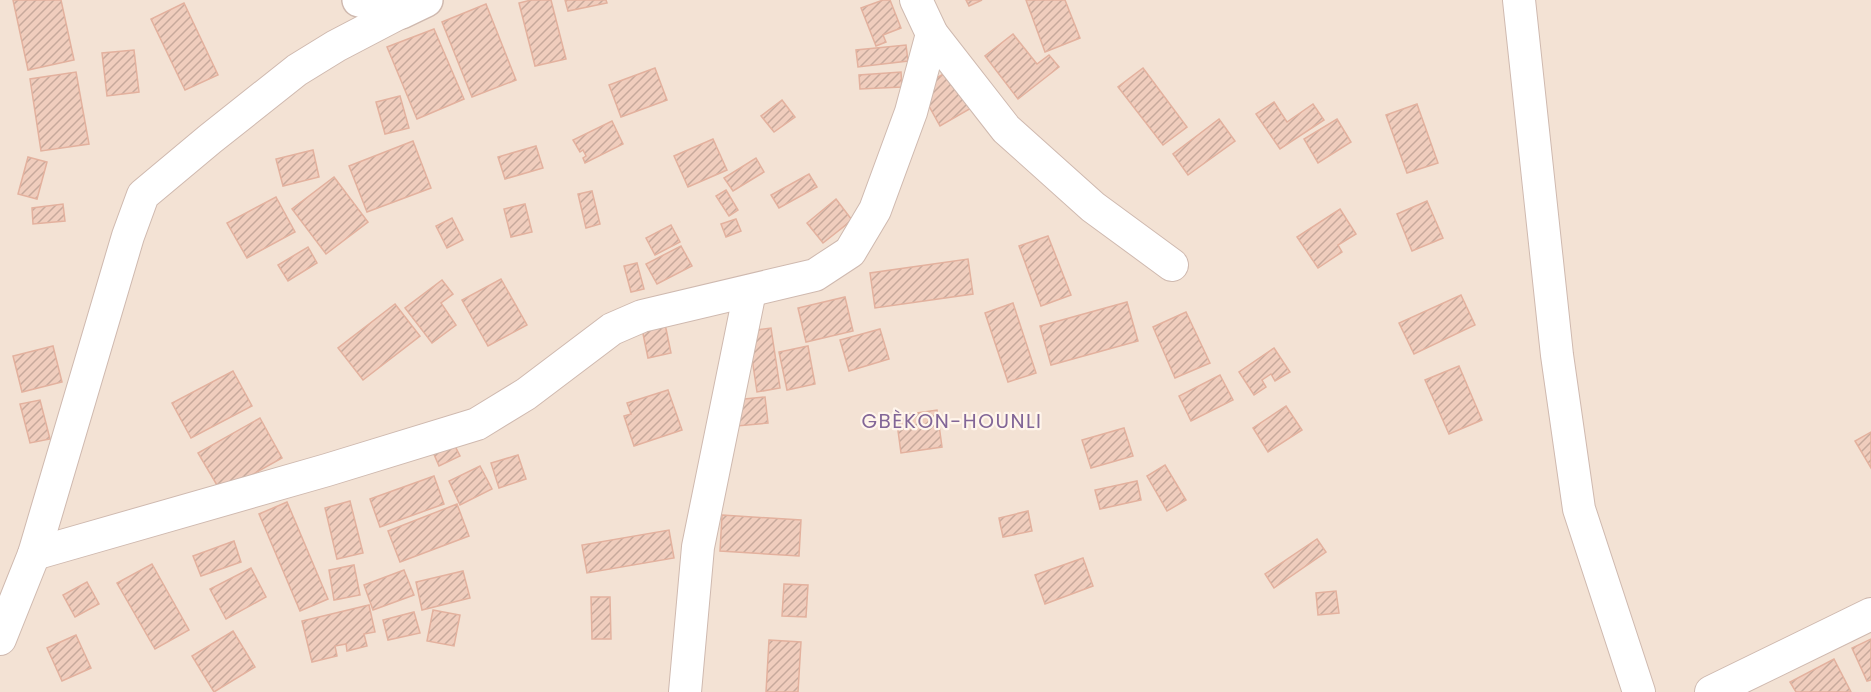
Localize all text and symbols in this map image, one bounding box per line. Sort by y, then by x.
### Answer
district label: GBÈKON-HOUNLI [861,407,1043,435]

